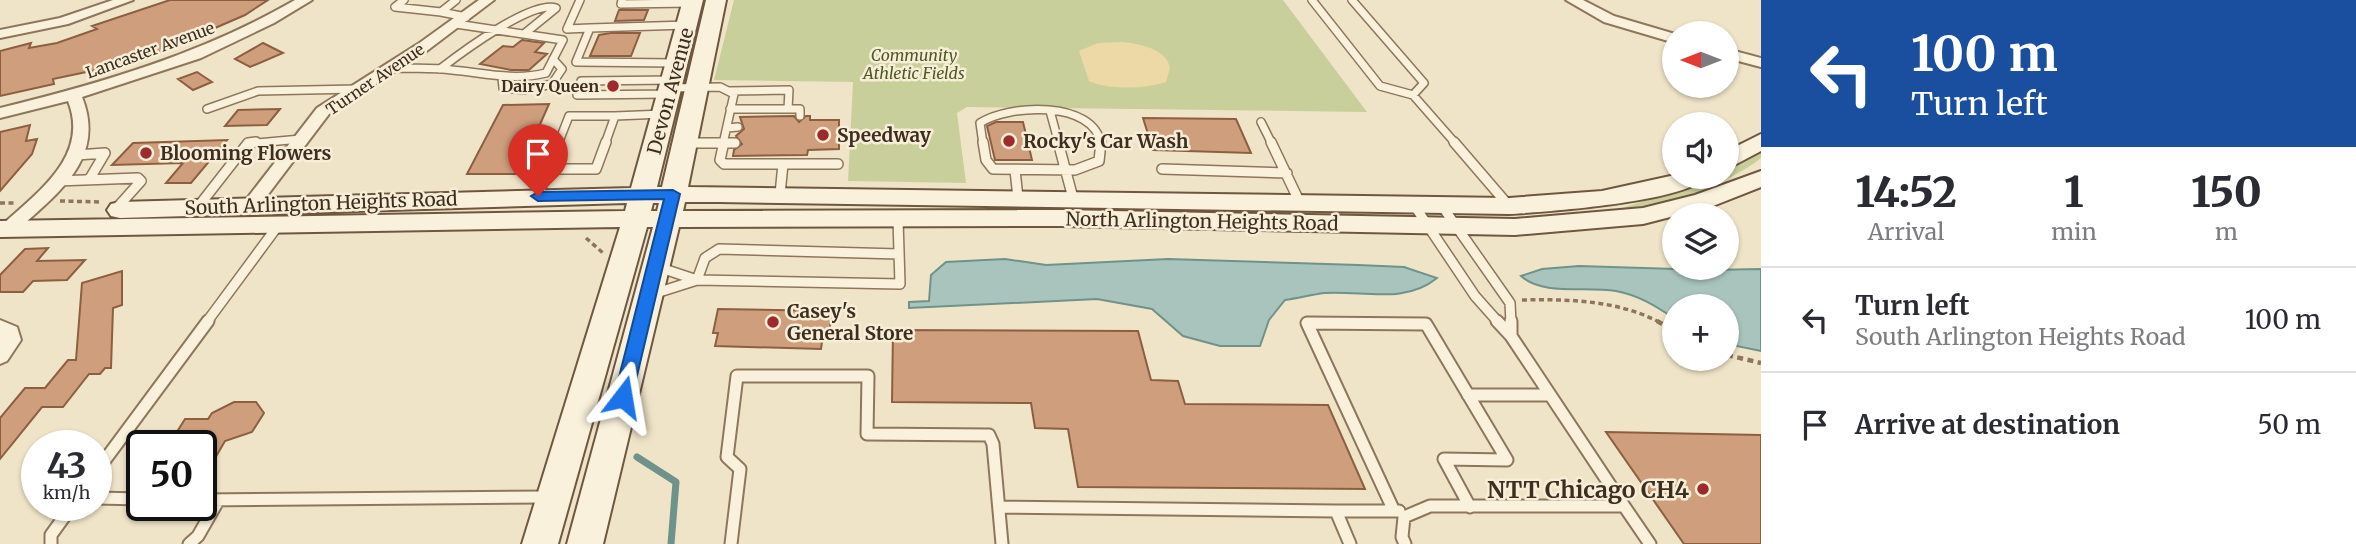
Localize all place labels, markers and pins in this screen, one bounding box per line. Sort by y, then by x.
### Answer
place label: Dairy Queen [501,76,599,96]
marker: Dairy Queen [605,78,621,94]
place label: Speedway [837,123,932,147]
pin [508,124,568,196]
marker: Speedway [815,127,831,143]
place label: Rocky's Car Wash [1023,129,1189,153]
marker: Rocky's Car Wash [1001,133,1017,149]
place label: Blooming Flowers [160,141,332,165]
marker: Blooming Flowers [138,145,154,161]
place label: Casey's General Store [787,299,913,345]
marker: Casey's General Store [765,314,781,330]
place label: NTT Chicago CH4 [1487,475,1689,504]
marker: NTT Chicago CH4 [1695,481,1711,497]

